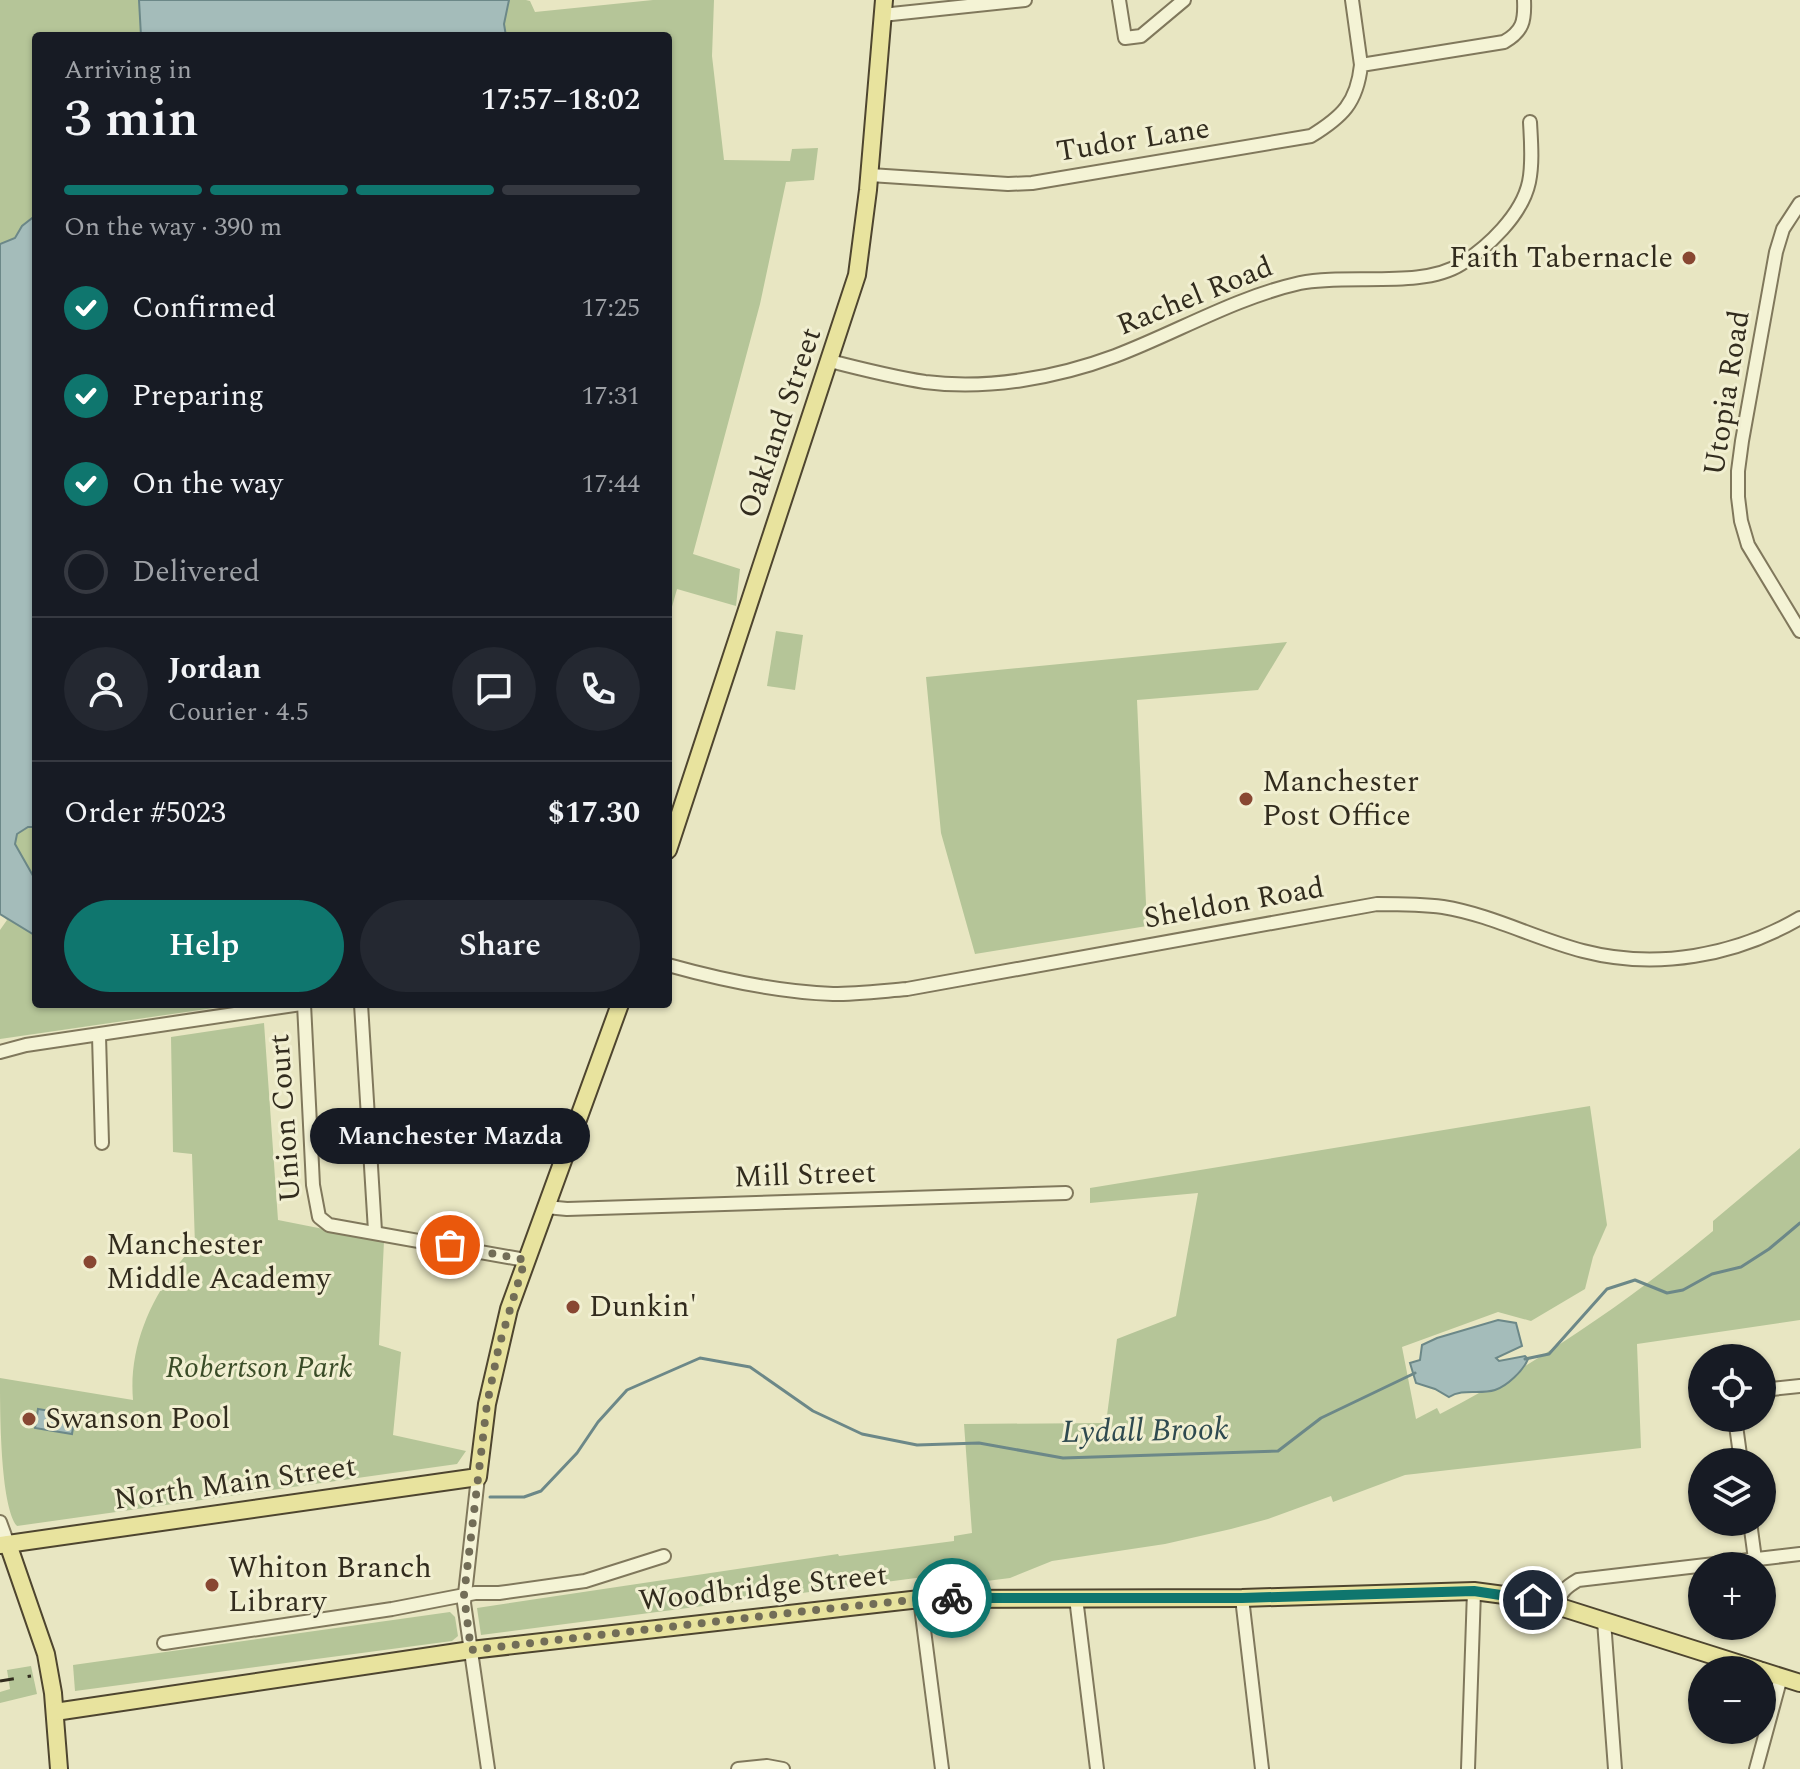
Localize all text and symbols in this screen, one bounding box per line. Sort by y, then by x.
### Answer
text: Arriving in [64,50,192,90]
text: 17:57–18:02 [481,77,640,123]
text: 3 min [64,80,199,159]
street label: Tudor Lane [1053,105,1213,175]
text: On the way · 390 m [64,207,282,247]
place label: Faith Tabernacle [1449,235,1673,281]
street label: Rachel Road [1110,244,1280,348]
marker: Faith Tabernacle [1680,249,1698,267]
text: Confirmed [132,285,276,331]
icon: check [64,286,108,330]
text: 17:25 [581,288,640,328]
street label: Utopia Road [1691,307,1763,479]
street label: Oakland Street [726,321,834,525]
text: Preparing [132,373,264,419]
icon: check [64,374,108,418]
text: 17:31 [581,376,640,416]
text: On the way [132,461,283,507]
icon: check [64,462,108,506]
text: 17:44 [581,464,640,504]
text: Delivered [132,549,260,595]
text: Jordan [168,646,261,692]
button: person [64,647,148,731]
button: chat [452,647,536,731]
button: phone [556,647,640,731]
text: Courier · 4.5 [168,692,309,732]
place label: Manchester Post Office [1262,759,1419,839]
text: Order #5023 [64,790,226,836]
text: $17.30 [548,790,640,836]
marker: Manchester Post Office [1237,790,1255,808]
street label: Sheldon Road [1140,865,1328,941]
button: Help [64,900,344,992]
button: Share [360,900,640,992]
street label: Union Court [256,1032,314,1204]
callout: Manchester Mazda [310,1109,590,1165]
text: Manchester Mazda [337,1116,563,1156]
street label: Mill Street [733,1150,877,1200]
pin [416,1211,484,1279]
place label: Manchester Middle Academy [106,1222,332,1302]
icon: bag [428,1223,472,1267]
marker: Manchester Middle Academy [81,1253,99,1271]
place label: Dunkin' [589,1284,697,1330]
marker: Dunkin' [564,1298,582,1316]
map controls [1688,1344,1776,1744]
button: locate [1688,1344,1776,1432]
park label: Robertson Park [166,1345,352,1391]
place label: Swanson Pool [45,1396,230,1442]
water label: Lydall Brook [1061,1405,1229,1457]
marker: Swanson Pool [20,1410,38,1428]
street label: North Main Street [111,1443,359,1523]
button: layers [1688,1448,1776,1536]
place label: Whiton Branch Library [228,1545,432,1625]
street label: Woodbridge Street [636,1552,890,1624]
button: + [1688,1552,1776,1640]
courier [912,1558,992,1638]
pin [1499,1566,1567,1634]
marker: Whiton Branch Library [203,1576,221,1594]
icon: bike [930,1576,974,1620]
icon: home [1511,1578,1555,1622]
button: − [1688,1656,1776,1744]

